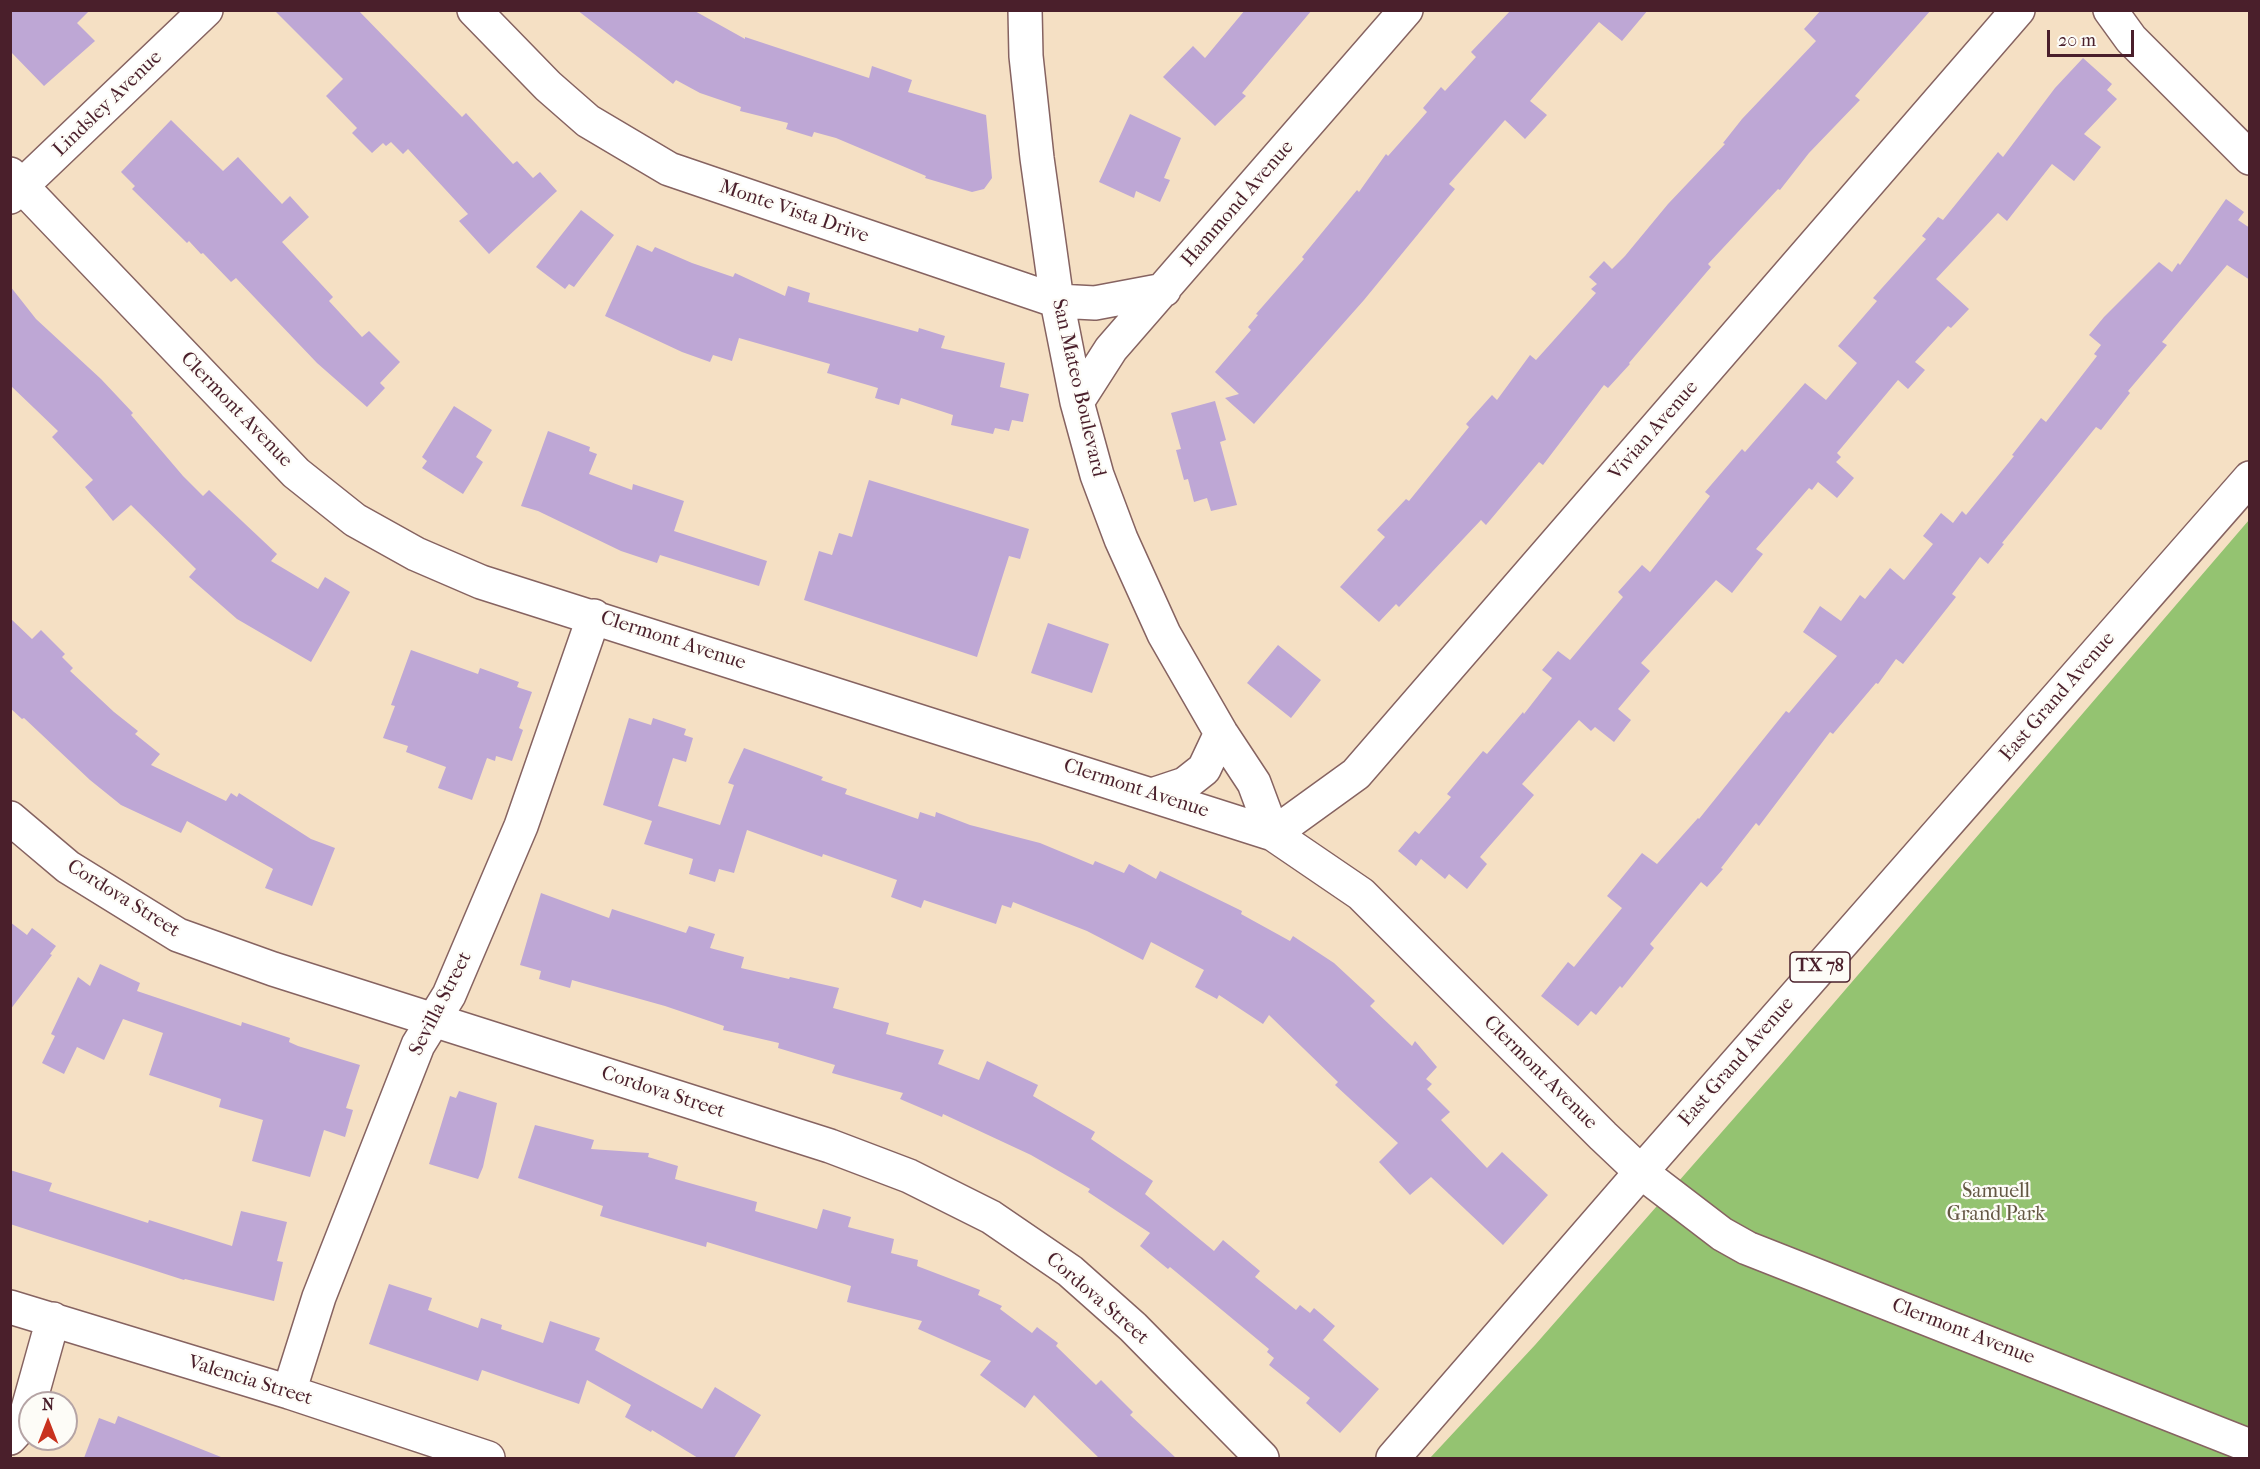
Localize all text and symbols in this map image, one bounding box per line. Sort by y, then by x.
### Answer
scale bar [2050,18,2137,56]
text: 20 m [2058,30,2096,51]
street label: Lindsley Avenue [49,46,167,162]
street label: Hammond Avenue [1177,136,1299,272]
street label: Monte Vista Drive [716,175,872,249]
street label: San Mateo Boulevard [1046,297,1110,479]
street label: Clermont Avenue [175,347,297,473]
street label: Vivian Avenue [1604,376,1704,486]
street label: Clermont Avenue [597,606,749,676]
street label: East Grand Avenue [1995,627,2121,767]
street label: Clermont Avenue [1060,754,1212,824]
street label: Cordova Street [62,855,184,943]
street label: Sevilla Street [405,948,477,1060]
road number: TX 78 [1790,952,1850,982]
street label: East Grand Avenue [1674,992,1800,1132]
street label: Clermont Avenue [1478,1011,1602,1135]
street label: Cordova Street [598,1062,728,1124]
park label: Samuell Grand Park [1947,1180,2045,1227]
street label: Cordova Street [1041,1248,1153,1350]
street label: Clermont Avenue [1888,1294,2038,1370]
street label: Valencia Street [185,1351,315,1411]
north arrow [18,1391,78,1451]
text: N [42,1395,54,1414]

